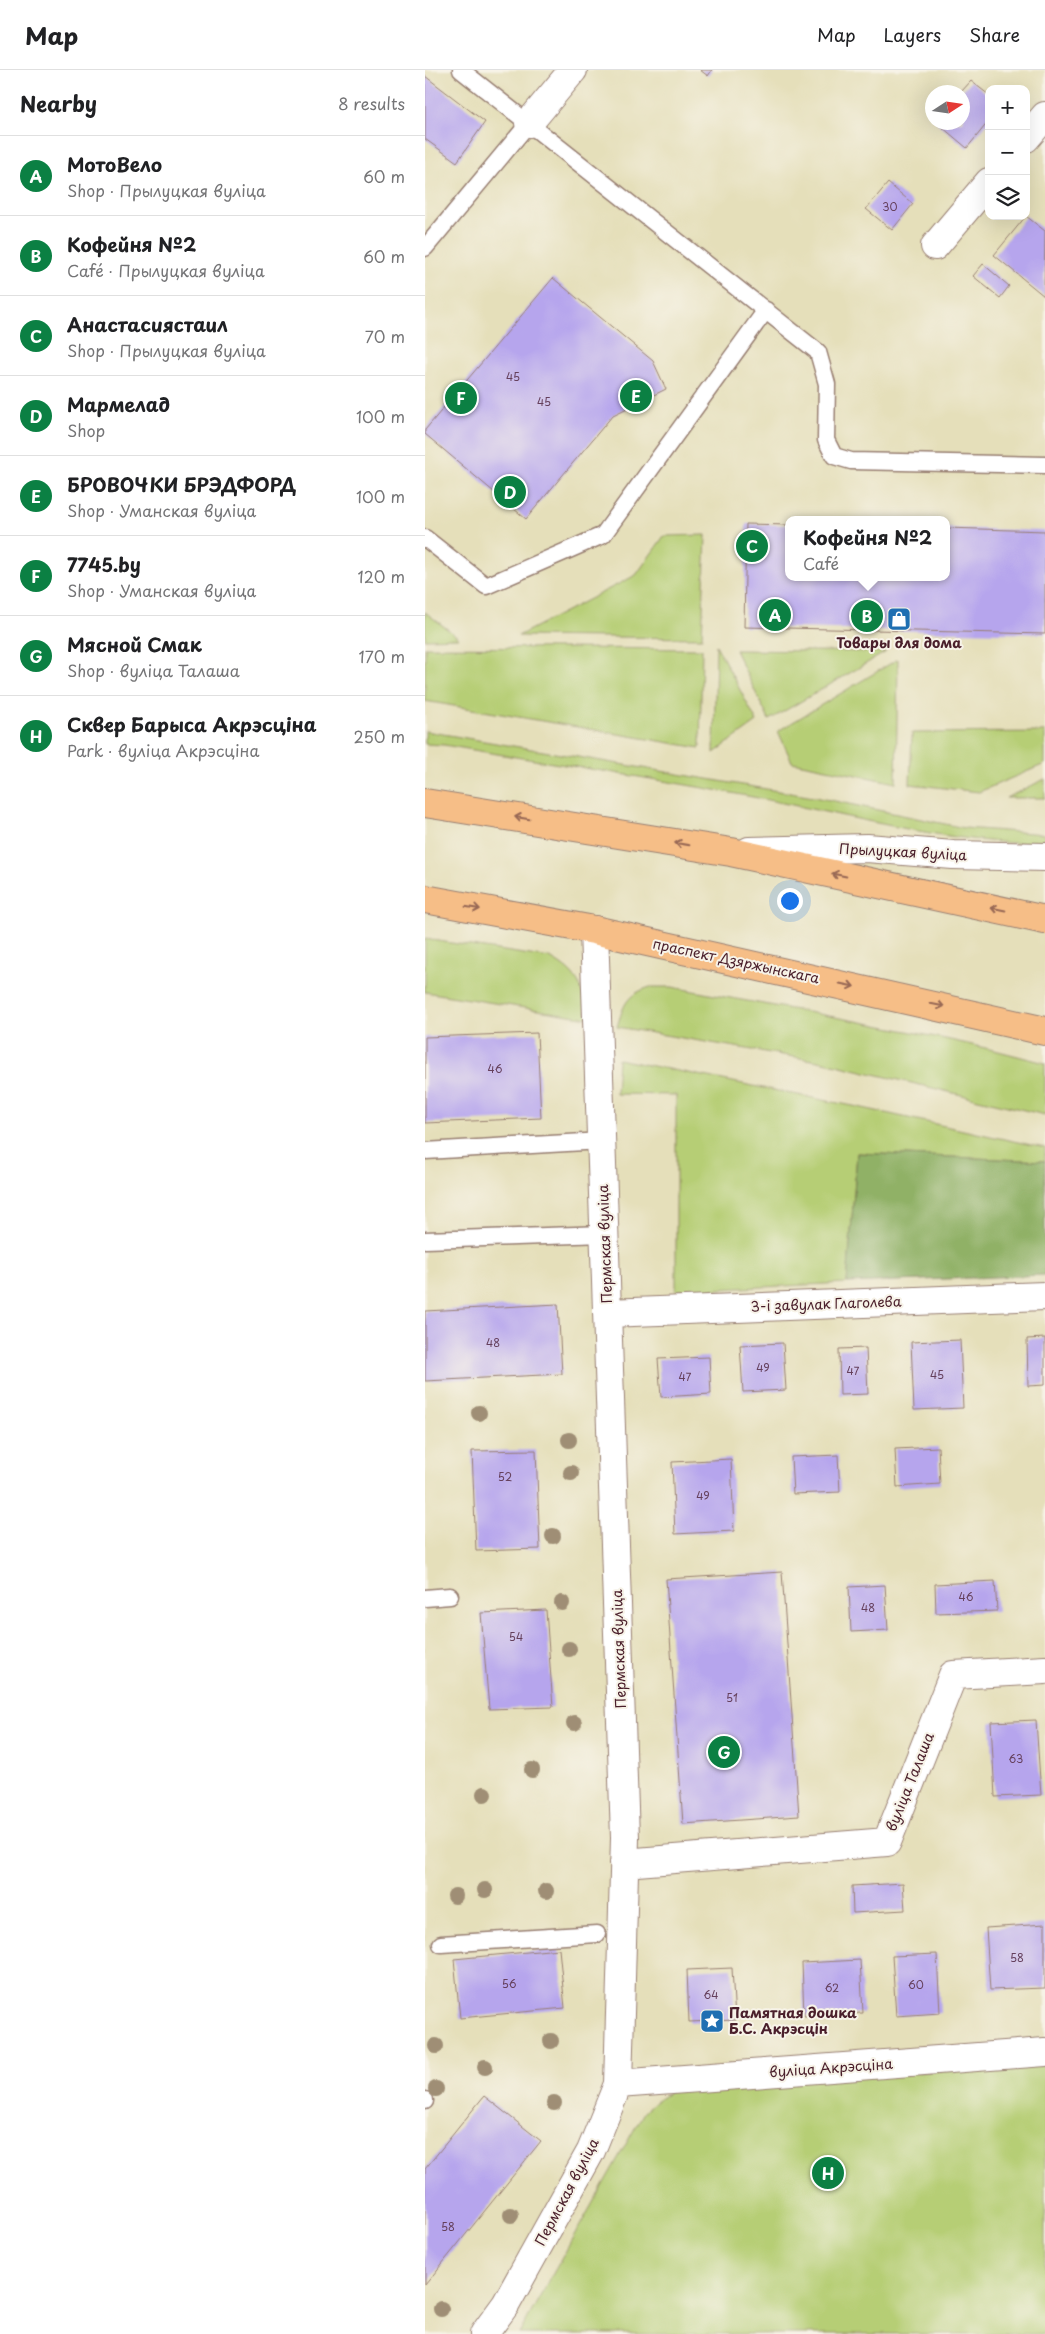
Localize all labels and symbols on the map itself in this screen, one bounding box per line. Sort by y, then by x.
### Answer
north arrow [925,85,970,130]
house number: 30 [882,198,898,215]
house number: 45 [506,368,520,385]
pin: E [620,377,652,415]
pin: F [445,379,477,417]
house number: 45 [537,393,551,410]
pin: D [494,473,526,511]
pin: C [736,527,768,565]
pin: A [759,596,791,634]
pin: B [851,597,883,635]
shop icon: Товары для дома [886,606,912,632]
place label: Товары для дома [836,632,962,653]
one-way arrow [514,813,530,823]
one-way arrow [675,838,691,848]
street label: Прылуцкая вуліца [839,838,968,865]
one-way arrow [831,869,847,879]
your location [777,888,803,914]
one-way arrow [465,903,481,913]
one-way arrow [990,903,1006,913]
street label: праспект Дзяржынскага [651,933,822,988]
one-way arrow [838,981,854,990]
one-way arrow [928,1001,944,1010]
house number: 46 [488,1060,503,1077]
street label: Пермская вуліца [592,1184,617,1304]
street label: 3-і завулак Глаголева [750,1290,902,1317]
house number: 48 [486,1334,500,1351]
house number: 49 [756,1359,770,1376]
house number: 47 [847,1362,860,1379]
house number: 45 [930,1366,944,1383]
house number: 47 [679,1368,692,1385]
house number: 52 [498,1468,512,1485]
house number: 49 [696,1487,710,1504]
house number: 46 [959,1588,974,1605]
street label: Пермская вуліца [606,1589,631,1709]
house number: 48 [861,1599,875,1616]
house number: 54 [509,1628,523,1645]
house number: 51 [726,1689,738,1706]
street label: вуліца Талаша [880,1729,939,1834]
pin: G [708,1733,740,1771]
house number: 63 [1009,1750,1023,1767]
house number: 58 [1010,1949,1024,1966]
house number: 56 [502,1975,517,1992]
house number: 60 [908,1976,924,1993]
house number: 62 [825,1979,839,1996]
house number: 64 [704,1986,718,2003]
place label: Памятная дошка Б.С. Акрэсцін [729,2002,857,2039]
place icon: Памятная дошка Б.С. Акрэсцін [699,2008,725,2034]
street label: вуліца Акрэсціна [768,2053,894,2082]
street label: Пермская вуліца [529,2134,604,2249]
pin: H [812,2154,844,2192]
house number: 58 [441,2218,455,2235]

